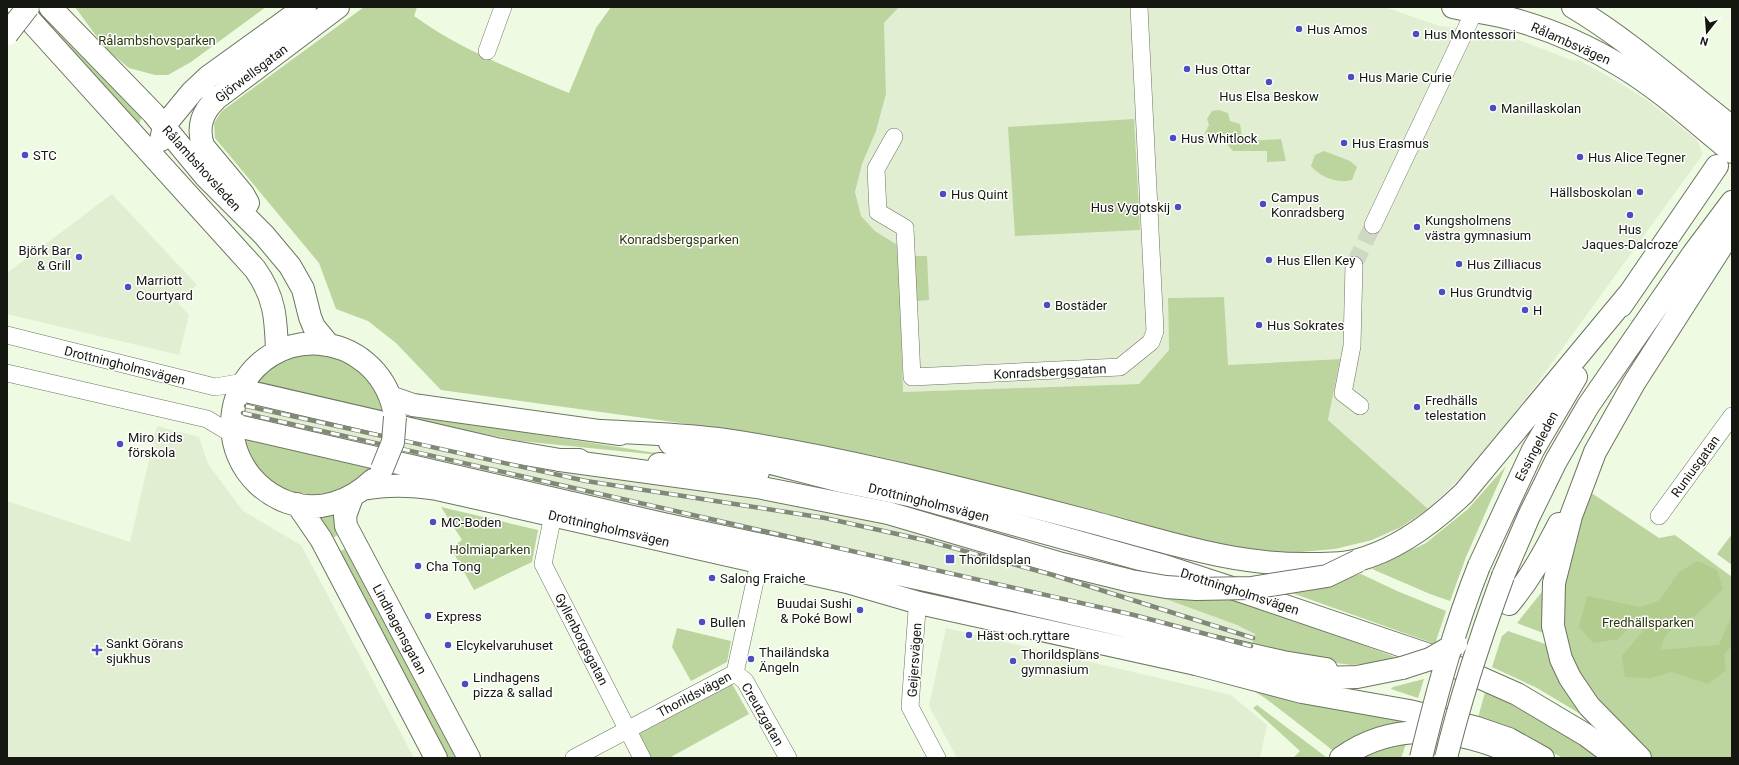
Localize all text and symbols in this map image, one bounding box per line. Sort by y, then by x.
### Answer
north arrow [1687,12,1727,52]
street label: Rålambsvägen [1529,19,1613,68]
place label: Hus Amos [1307,22,1368,37]
marker: Hus Amos [1294,24,1304,34]
place label: Hus Montessori [1424,27,1516,42]
marker: Hus Montessori [1411,29,1421,39]
park label: Rålambshovsparken [98,33,216,48]
text: N [1698,34,1710,48]
street label: Gjörwellsgatan [212,41,290,105]
place label: Hus Ottar [1195,62,1251,77]
marker: Hus Ottar [1182,64,1192,74]
place label: Hus Marie Curie [1359,70,1452,85]
marker: Hus Marie Curie [1346,72,1356,82]
marker: Hus Elsa Beskow [1264,77,1274,87]
place label: Hus Elsa Beskow [1219,89,1319,104]
place label: Manillaskolan [1501,101,1581,116]
marker: Manillaskolan [1488,103,1498,113]
street label: Rålambshovsleden [159,123,244,214]
place label: Hus Whitlock [1181,131,1258,146]
marker: Hus Whitlock [1168,133,1178,143]
place label: Hus Erasmus [1352,136,1429,151]
marker: Hus Erasmus [1339,138,1349,148]
place label: STC [33,148,57,163]
marker: STC [20,150,30,160]
place label: Hus Alice Tegner [1588,150,1686,165]
marker: Hus Alice Tegner [1575,152,1585,162]
place label: Hällsboskolan [1550,185,1632,200]
place label: Hus Quint [951,187,1008,202]
marker: Hällsboskolan [1635,187,1645,197]
marker: Hus Quint [938,189,948,199]
place label: Campus Konradsberg [1271,190,1345,220]
marker: Campus Konradsberg [1258,199,1268,209]
place label: Hus Vygotskij [1091,200,1170,215]
marker: Hus Vygotskij [1173,202,1183,212]
marker: Hus Jaques-Dalcroze [1625,210,1635,220]
place label: Kungsholmens västra gymnasium [1425,213,1531,243]
marker: Kungsholmens västra gymnasium [1412,222,1422,232]
place label: Hus Jaques-Dalcroze [1582,222,1678,252]
park label: Konradsbergsparken [619,232,739,247]
place label: Björk Bar & Grill [19,243,72,273]
marker: Björk Bar & Grill [74,252,84,262]
place label: Hus Ellen Key [1277,253,1355,268]
marker: Hus Ellen Key [1264,255,1274,265]
place label: Hus Zilliacus [1467,257,1542,272]
marker: Hus Zilliacus [1454,259,1464,269]
place label: Marriott Courtyard [136,273,193,303]
marker: Marriott Courtyard [123,282,133,292]
place label: Hus Grundtvig [1450,285,1532,300]
marker: Hus Grundtvig [1437,287,1447,297]
place label: Bostäder [1055,298,1108,313]
marker: Bostäder [1042,300,1052,310]
place label: H [1533,303,1542,318]
marker: H [1520,305,1530,315]
place label: Hus Sokrates [1267,318,1344,333]
marker: Hus Sokrates [1254,320,1264,330]
street label: Drottningholmsvägen [63,343,187,388]
street label: Konradsbergsgatan [993,361,1107,382]
place label: Fredhälls telestation [1425,393,1486,423]
marker: Fredhälls telestation [1412,402,1422,412]
street label: Essingeleden [1512,409,1561,484]
place label: Miro Kids förskola [128,430,183,460]
street label: Runiusgatan [1668,433,1723,500]
marker: Miro Kids förskola [115,439,125,449]
street label: Drottningholmsvägen [867,480,991,525]
street label: Drottningholmsvägen [547,507,671,550]
place label: MC-Boden [441,515,501,530]
marker: MC-Boden [428,517,438,527]
park label: Holmiaparken [450,542,530,557]
place label: Thorildsplan [959,552,1031,567]
marker: Thorildsplan [944,553,956,565]
place label: Cha Tong [426,559,481,574]
marker: Cha Tong [413,561,423,571]
street label: Drottningholmsvägen [1179,565,1301,618]
place label: Salong Fraiche [720,571,805,586]
marker: Salong Fraiche [707,573,717,583]
street label: Lindhagensgatan [369,582,430,677]
street label: Gyllenborgsgatan [552,591,611,688]
place label: Buudai Sushi & Poké Bowl [777,596,852,626]
marker: Buudai Sushi & Poké Bowl [855,605,865,615]
place label: Express [436,609,482,624]
marker: Express [423,611,433,621]
place label: Bullen [710,615,746,630]
park label: Fredhällsparken [1602,615,1694,630]
marker: Bullen [697,617,707,627]
street label: Geijersvägen [904,622,925,698]
place label: Häst och ryttare [977,628,1070,643]
marker: Häst och ryttare [964,630,974,640]
place label: Sankt Görans sjukhus [106,636,184,666]
place label: Elcykelvaruhuset [456,638,553,653]
marker: Elcykelvaruhuset [443,640,453,650]
marker: Sankt Görans sjukhus [91,644,103,656]
place label: Thailändska Ängeln [759,645,829,675]
place label: Thorildsplans gymnasium [1021,647,1100,677]
marker: Thailändska Ängeln [746,654,756,664]
marker: Thorildsplans gymnasium [1008,656,1018,666]
street label: Thorildsvägen [655,669,734,720]
place label: Lindhagens pizza & sallad [473,670,552,700]
marker: Lindhagens pizza & sallad [460,679,470,689]
street label: Creutzgatan [739,680,787,748]

